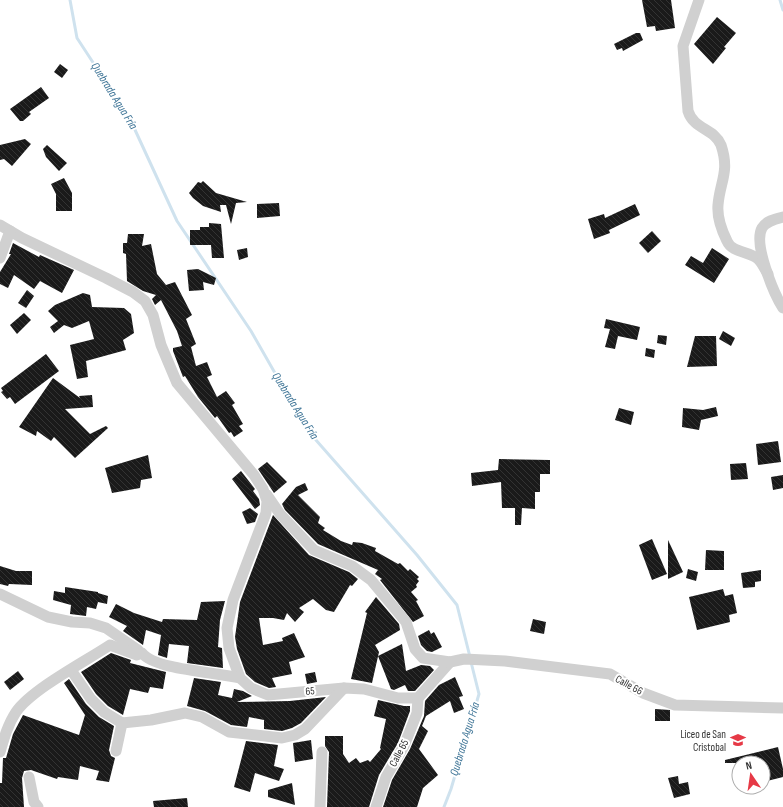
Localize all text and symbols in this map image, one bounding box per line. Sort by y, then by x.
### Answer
water label: Quebrada Agua Fría [87,60,141,132]
water label: Quebrada Agua Fría [268,370,322,442]
street label: Calle 66 [613,672,645,698]
street label: 65 [305,684,315,698]
water label: Quebrada Agua Fría [447,700,483,778]
place label: Liceo de San Cristobal [680,728,726,754]
school or university icon: Liceo de San Cristobal [729,731,747,749]
street label: Calle 65 [386,737,412,769]
north arrow [731,755,771,795]
text: N [745,759,753,773]

